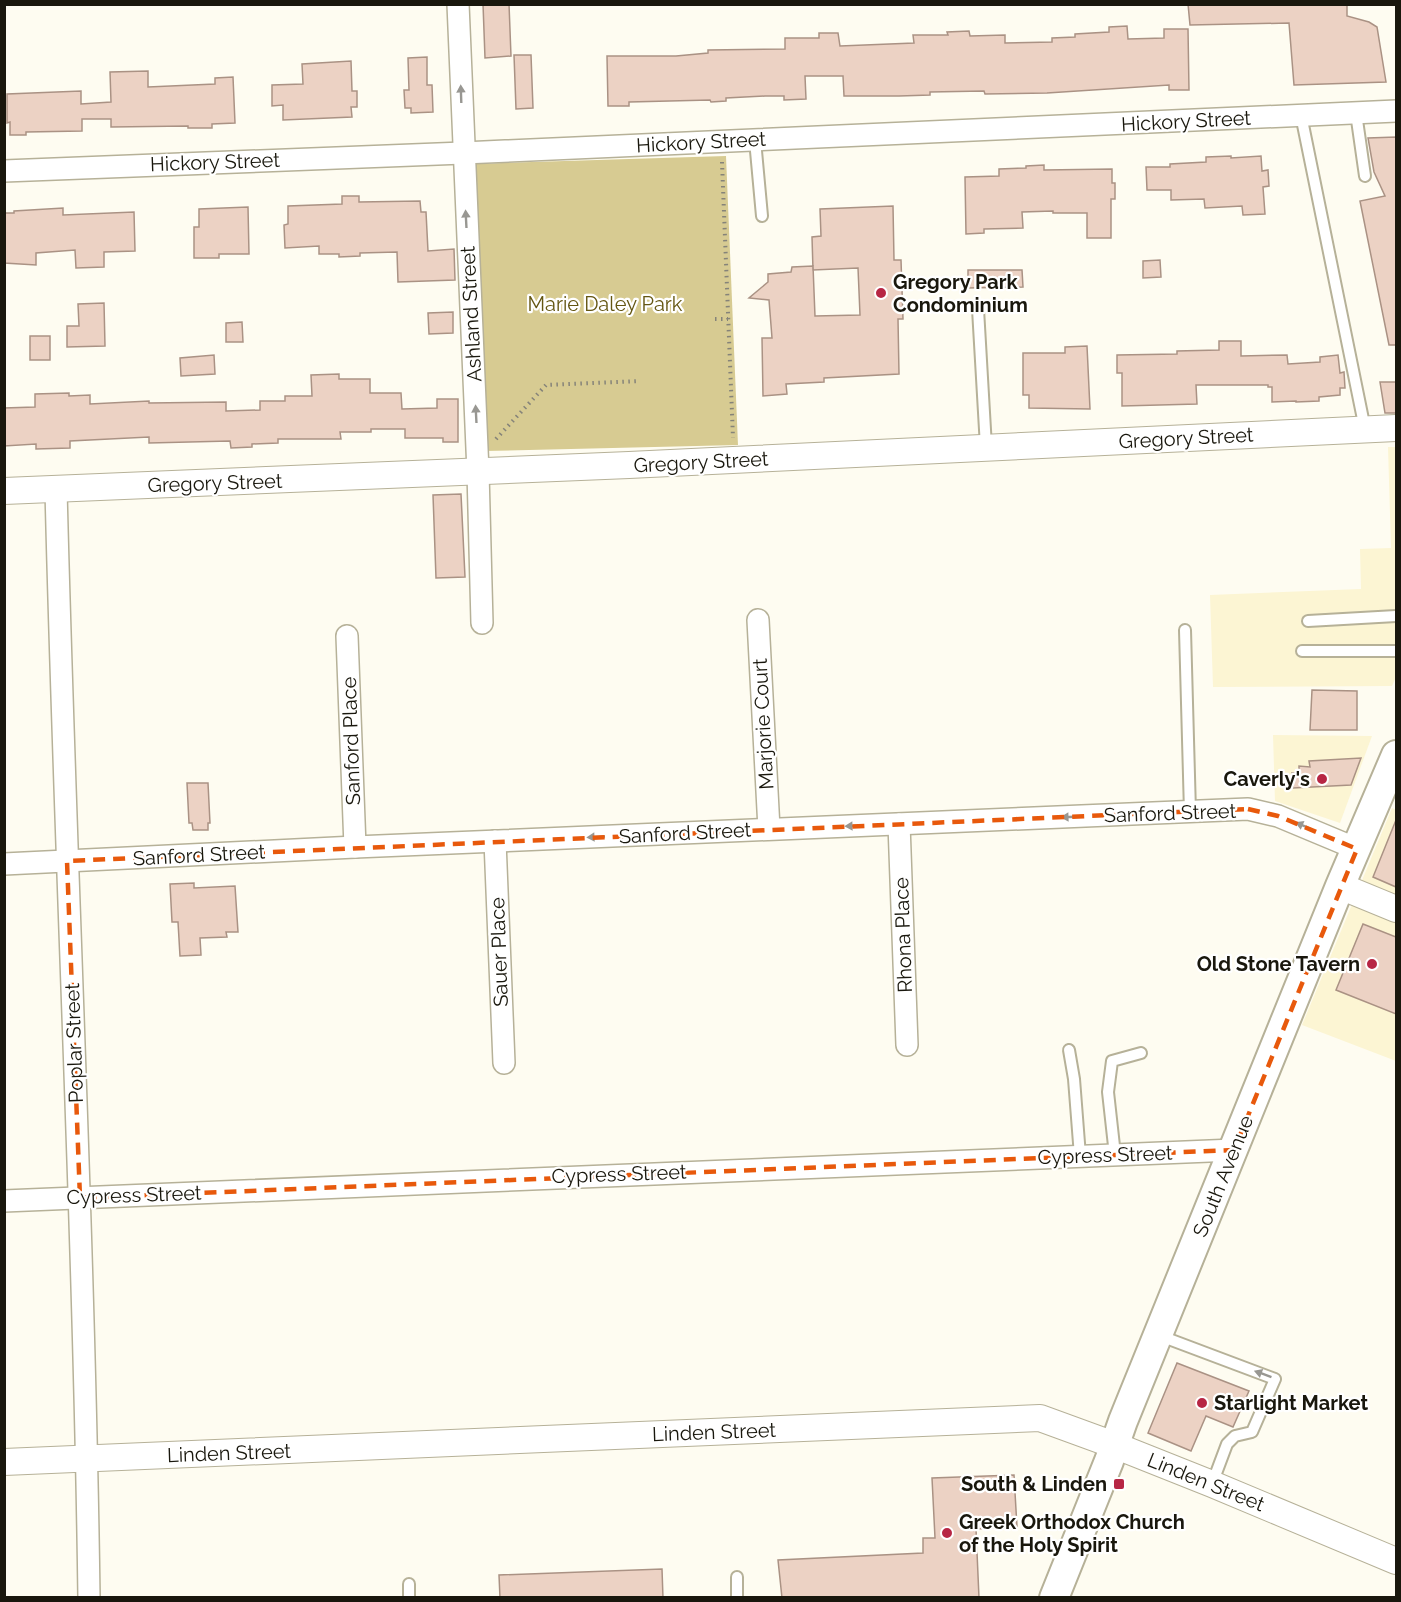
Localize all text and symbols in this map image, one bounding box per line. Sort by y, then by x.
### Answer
one-way arrow [457,85,466,104]
street label: Hickory Street [1120,106,1252,136]
street label: Hickory Street [635,127,767,157]
street label: Hickory Street [150,148,281,176]
one-way arrow [462,209,471,228]
street label: Ashland Street [455,245,487,382]
place label: Gregory Park Condominium [893,270,1028,317]
marker: Gregory Park Condominium [874,286,888,300]
park label: Marie Daley Park [528,292,683,316]
one-way arrow [471,404,480,423]
street label: Gregory Street [1118,422,1254,454]
street label: Gregory Street [633,446,769,478]
street label: Gregory Street [147,469,283,497]
street label: Marjorie Court [748,658,778,790]
street label: Sanford Place [337,676,365,806]
place label: Caverly's [1224,767,1310,791]
marker: Caverly's [1315,772,1329,786]
street label: Sanford Street [1103,799,1237,827]
one-way arrow [1060,812,1079,821]
street label: Sanford Street [618,818,752,848]
one-way arrow [844,821,863,830]
one-way arrow [1294,821,1312,831]
one-way arrow [586,832,605,841]
street label: Sanford Street [132,840,266,870]
street label: Rhona Place [889,877,917,993]
street label: Sauer Place [485,897,513,1007]
place label: Old Stone Tavern [1197,952,1360,976]
marker: Old Stone Tavern [1365,957,1379,971]
street label: Poplar Street [60,982,88,1103]
street label: South Avenue [1188,1111,1258,1240]
street label: Cypress Street [1037,1141,1173,1169]
street label: Cypress Street [551,1160,687,1188]
street label: Cypress Street [66,1181,202,1209]
one-way arrow [1254,1369,1272,1379]
place label: Starlight Market [1214,1391,1368,1415]
marker: Starlight Market [1195,1396,1209,1410]
street label: Linden Street [652,1418,777,1446]
street label: Linden Street [167,1439,292,1467]
street label: Linden Street [1144,1448,1268,1516]
place label: South & Linden [961,1472,1107,1496]
marker: South & Linden [1112,1477,1126,1491]
place label: Greek Orthodox Church of the Holy Spirit [959,1510,1185,1557]
marker: Greek Orthodox Church of the Holy Spirit [940,1526,954,1540]

